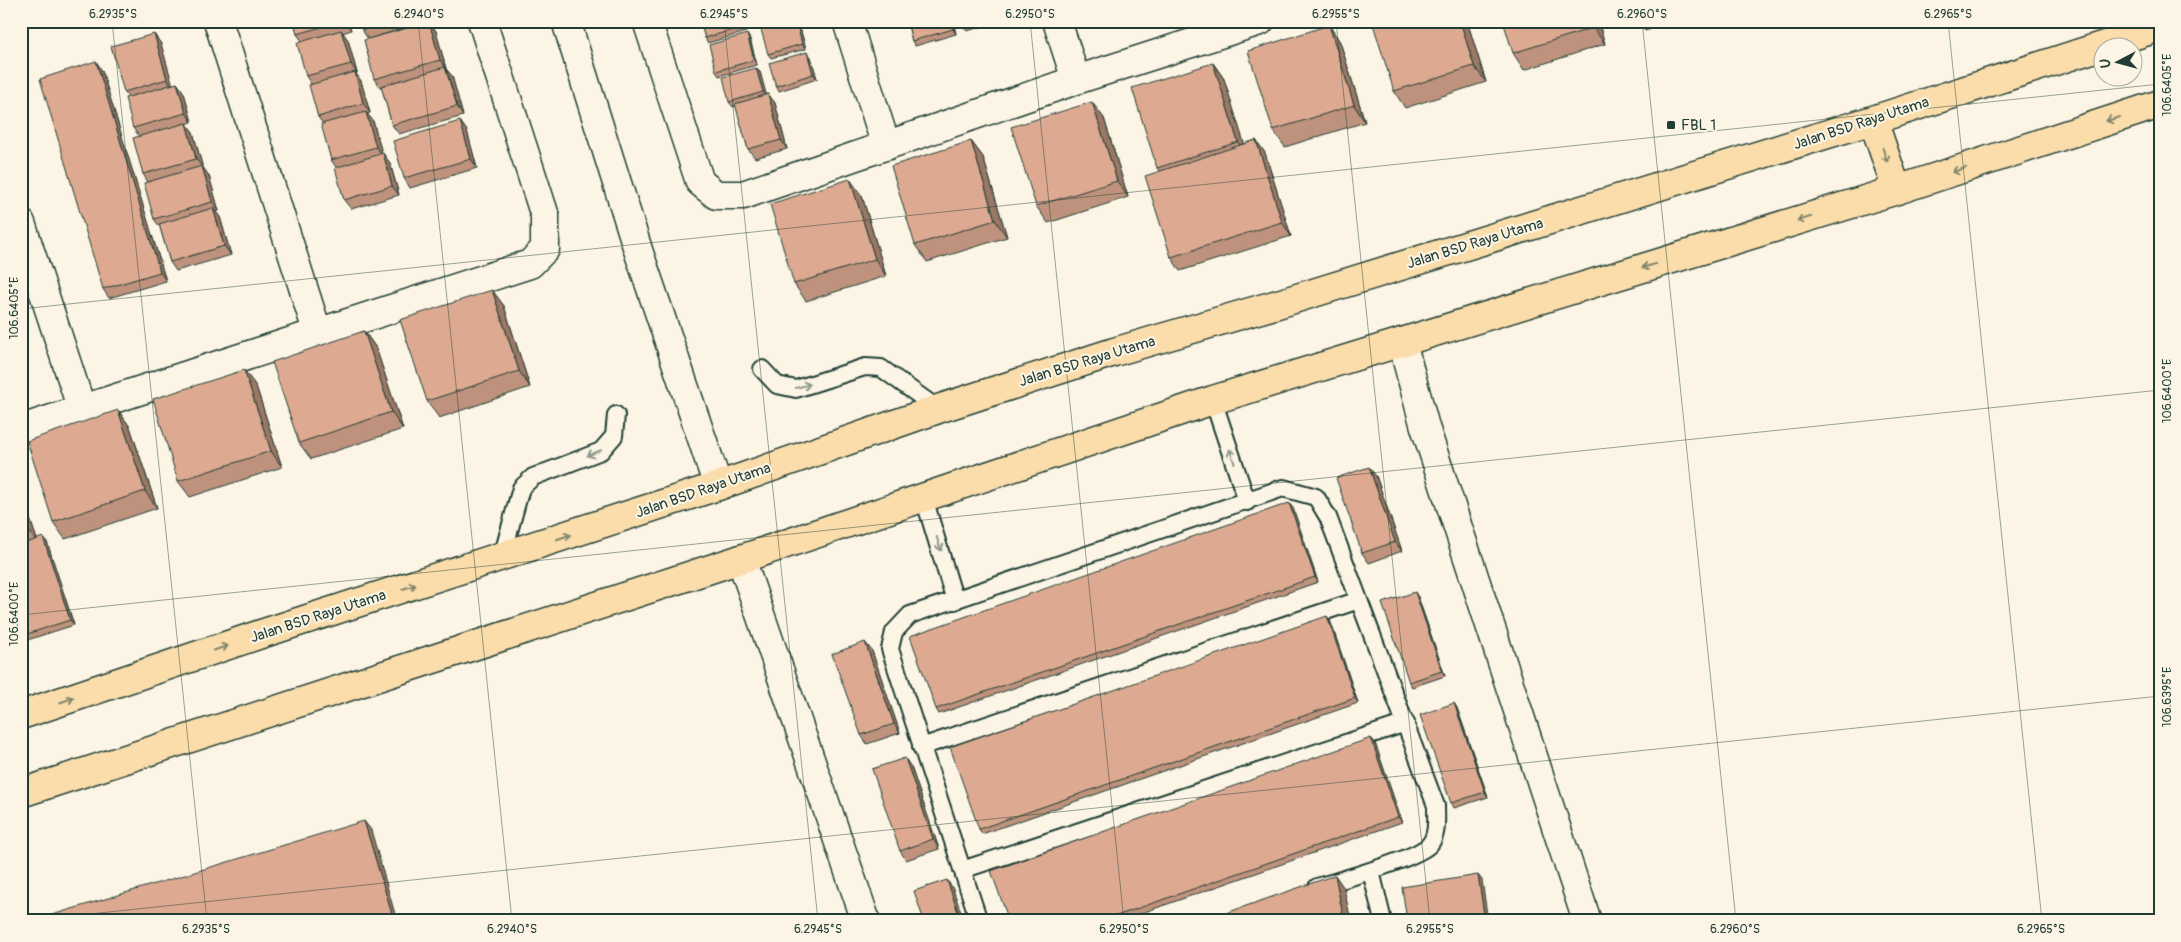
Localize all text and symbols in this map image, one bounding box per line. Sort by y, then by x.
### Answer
text: 6.2935°S [89,7,137,22]
text: 6.2940°S [394,7,444,22]
text: 6.2945°S [700,7,748,22]
text: 6.2950°S [1005,7,1055,22]
text: 6.2955°S [1312,7,1360,22]
text: 6.2960°S [1617,7,1667,22]
text: 6.2965°S [1924,7,1972,22]
north arrow [2094,38,2144,88]
text: 106.6405°E [2160,54,2175,116]
text: U [2097,58,2115,69]
street label: Jalan BSD Raya Utama [1791,93,1931,154]
one-way arrow [2106,115,2122,124]
place label: FBL 1 [1681,116,1716,135]
marker: FBL 1 [1665,119,1677,131]
one-way arrow [1881,147,1890,162]
one-way arrow [1951,165,1967,175]
street label: Jalan BSD Raya Utama [1405,214,1546,273]
one-way arrow [1796,214,1812,224]
one-way arrow [1641,262,1657,272]
text: 106.6405°E [7,277,22,339]
street label: Jalan BSD Raya Utama [1017,332,1158,391]
text: 106.6400°E [2160,359,2175,423]
one-way arrow [794,381,810,391]
one-way arrow [1227,448,1236,464]
one-way arrow [587,449,602,459]
street label: Jalan BSD Raya Utama [633,458,773,522]
one-way arrow [556,532,571,541]
one-way arrow [934,536,944,552]
one-way arrow [401,581,417,591]
text: 106.6400°E [7,582,22,646]
street label: Jalan BSD Raya Utama [248,586,388,647]
one-way arrow [213,642,229,652]
text: 106.6395°E [2160,667,2175,727]
one-way arrow [59,695,75,704]
text: 6.2935°S [182,922,230,937]
text: 6.2940°S [487,922,537,937]
text: 6.2945°S [794,922,842,937]
text: 6.2950°S [1099,922,1149,937]
text: 6.2955°S [1406,922,1454,937]
text: 6.2960°S [1710,922,1760,937]
text: 6.2965°S [2017,922,2065,937]

